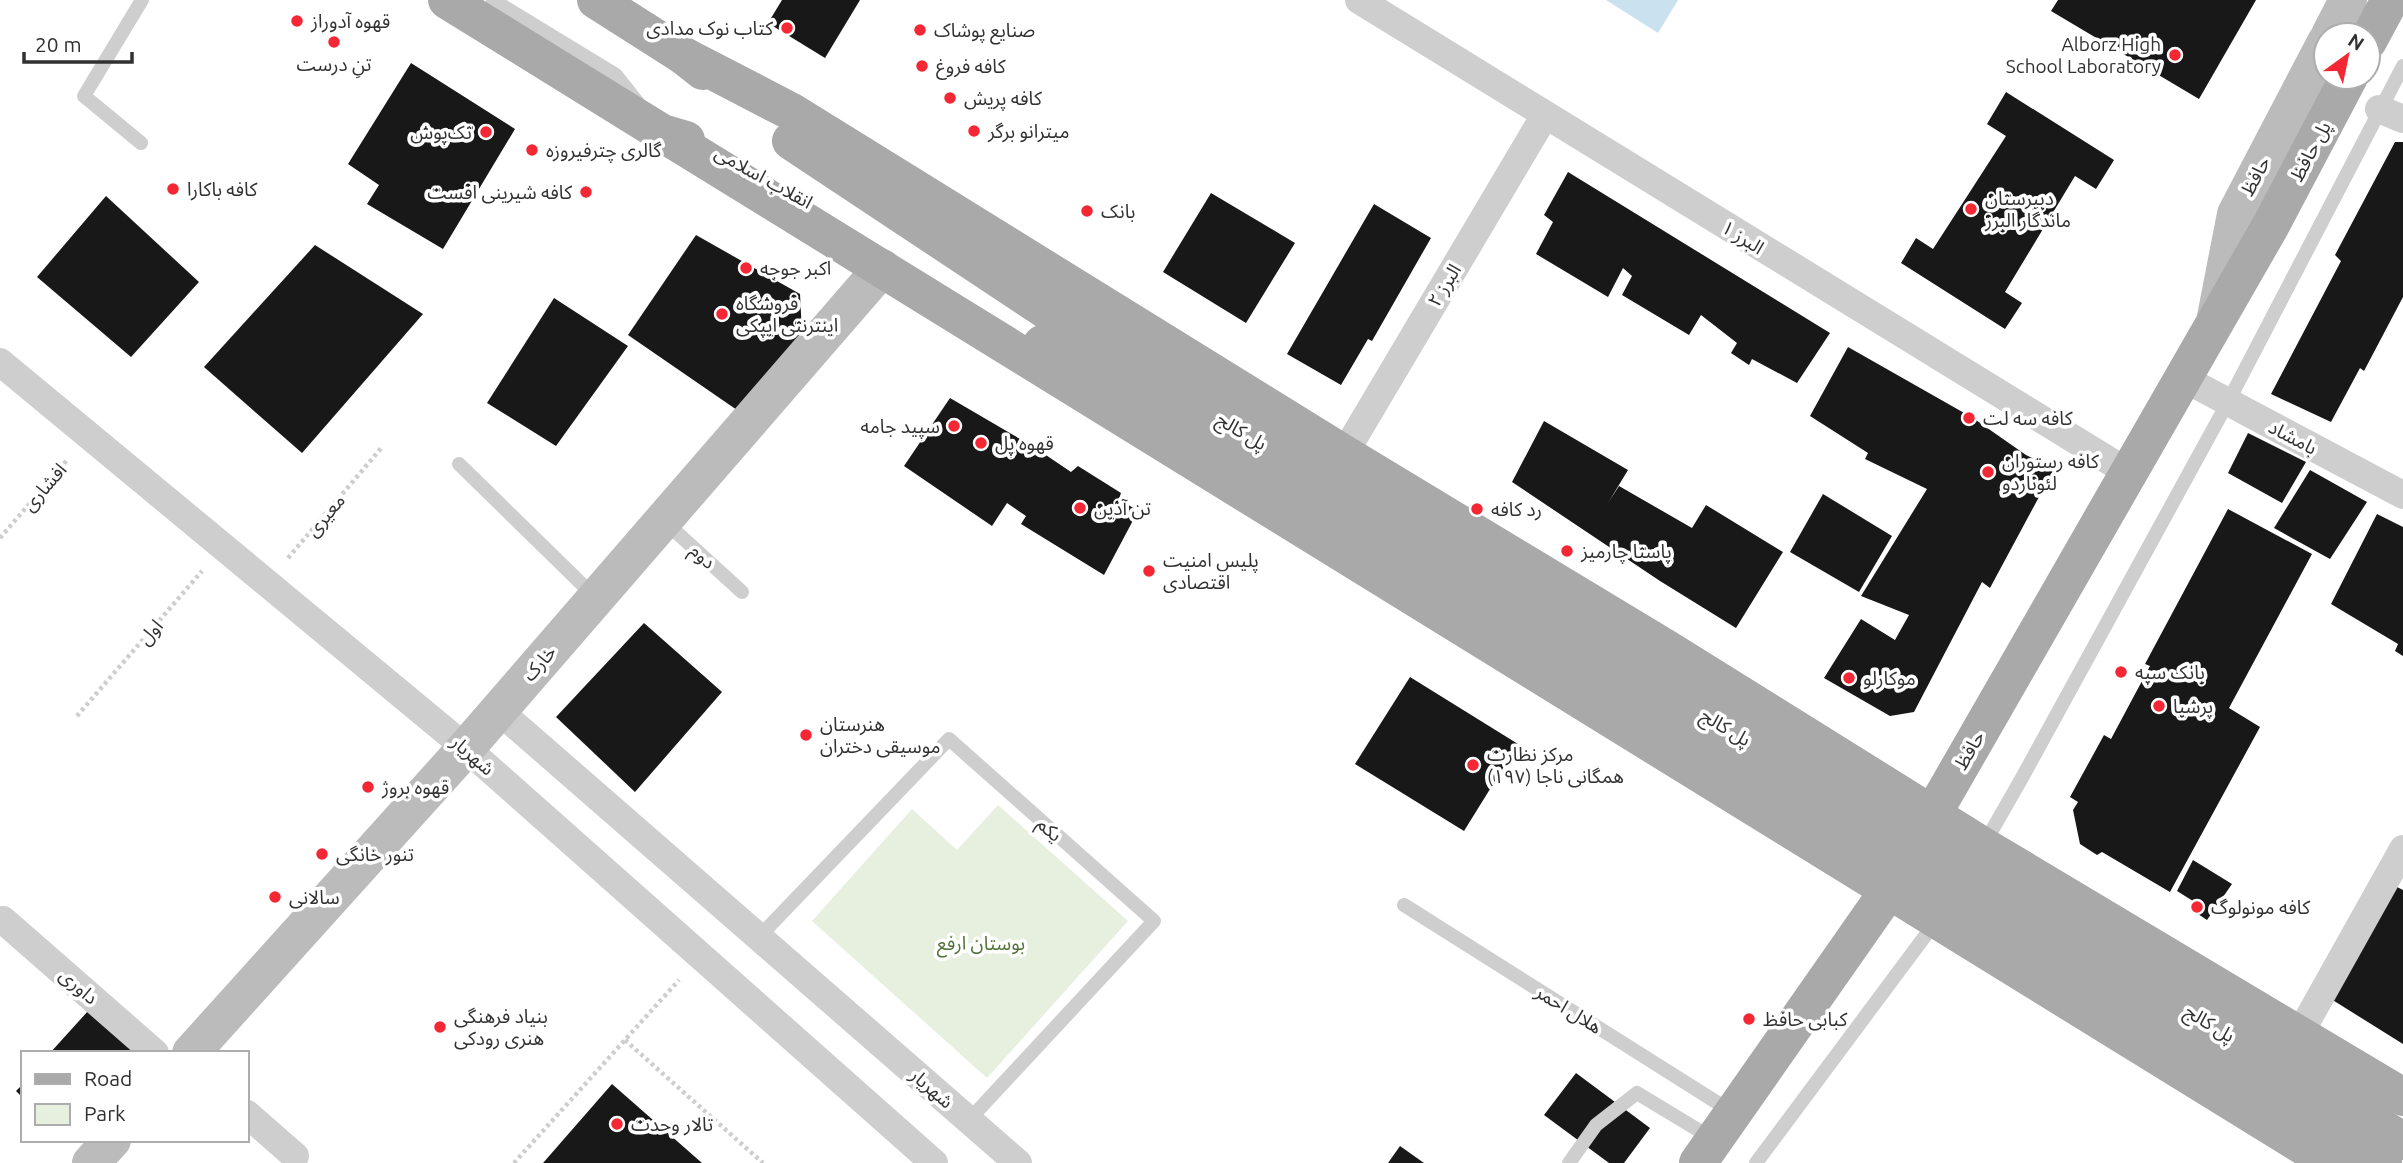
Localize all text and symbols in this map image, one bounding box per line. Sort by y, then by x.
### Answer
place label: قهوه آدوراز [310,10,390,33]
marker: قهوه آدوراز [289,13,305,29]
place label: کتاب نوک مدادی [646,17,774,40]
place label: صنایع پوشاک [934,19,1035,45]
marker: کتاب نوک مدادی [779,20,795,36]
scale bar [24,21,133,65]
north arrow [2312,21,2382,91]
marker: صنایع پوشاک [912,22,928,38]
text: N [2344,29,2368,55]
text: 20 m [35,32,82,56]
place label: Alborz High School Laboratory [2006,33,2161,77]
marker: تنِ درست [326,34,342,50]
marker: Alborz High School Laboratory [2167,47,2183,63]
place label: تنِ درست [296,53,372,79]
place label: کافه فروغ [936,55,1007,80]
marker: کافه فروغ [914,58,930,74]
place label: کافه پریش [964,87,1043,111]
marker: کافه پریش [942,90,958,106]
street label: پل حافظ [2285,117,2337,186]
place label: میترانو برگر [987,120,1069,143]
place label: تک‌پوش [410,121,472,145]
marker: میترانو برگر [966,123,982,139]
marker: تک‌پوش [478,124,494,140]
place label: گالری چترفیروزه [546,139,663,163]
street label: انقلاب اسلامی [711,141,817,214]
marker: گالری چترفیروزه [524,142,540,158]
street label: حافظ [2236,153,2274,199]
place label: کافه باکارا [187,178,259,201]
marker: کافه باکارا [165,181,181,197]
place label: کافه شیرینی افست [427,181,573,204]
marker: کافه شیرینی افست [578,184,594,200]
place label: دبیرستان ماندگار البرز [1984,187,2071,232]
place label: بانک [1101,200,1135,222]
marker: دبیرستان ماندگار البرز [1963,201,1979,217]
marker: بانک [1079,203,1095,219]
street label: البرز ۱ [1717,216,1768,259]
place label: اکبر جوجه [760,257,831,280]
marker: اکبر جوجه [738,260,754,276]
street label: البرز ۲ [1423,260,1466,311]
place label: فروشگاه اینترنتی ایپکی [736,292,838,338]
marker: فروشگاه اینترنتی ایپکی [714,306,730,322]
place label: کافه سه لت [1983,407,2074,429]
street label: پل کالج [1211,408,1271,458]
marker: کافه سه لت [1961,410,1977,426]
place label: سپید جامه [861,415,940,439]
street label: بامشاد [2265,415,2321,459]
marker: سپید جامه [946,418,962,434]
place label: قهوه پل [995,432,1054,456]
marker: قهوه پل [973,435,989,451]
place label: کافه رستوران لئوناردو [2002,450,2100,495]
street label: افشاری [17,459,71,516]
marker: کافه رستوران لئوناردو [1980,464,1996,480]
street label: معیری [301,489,350,541]
place label: تن آذین [1094,497,1151,520]
place label: رد کافه [1491,498,1542,521]
marker: تن آذین [1072,500,1088,516]
marker: رد کافه [1469,501,1485,517]
street label: دوم [683,539,720,576]
place label: پاستا چارمیز [1580,540,1672,564]
marker: پاستا چارمیز [1559,543,1575,559]
place label: پلیس امنیت اقتصادی [1163,549,1259,593]
marker: پلیس امنیت اقتصادی [1141,563,1157,579]
street label: اول [133,615,168,650]
street label: خارک [518,641,561,686]
place label: بانک سپه [2135,661,2205,685]
marker: بانک سپه [2113,664,2129,680]
place label: موکارلو [1863,667,1916,690]
marker: موکارلو [1841,670,1857,686]
place label: پرشیا [2173,695,2213,719]
marker: پرشیا [2151,698,2167,714]
street label: پل کالج [1695,704,1755,754]
place label: هنرستان موسیقی دختران [820,713,941,758]
marker: هنرستان موسیقی دختران [798,727,814,743]
street label: حافظ [1949,727,1989,773]
street label: شهریار [446,730,499,780]
place label: مرکز نظارت همگانی ناجا (۱۹۷) [1487,743,1624,788]
marker: مرکز نظارت همگانی ناجا (۱۹۷) [1465,757,1481,773]
place label: قهوه بروژ [381,776,449,799]
marker: قهوه بروژ [360,779,376,795]
street label: یکم [1030,812,1067,849]
place label: تنور خانگی [336,843,414,866]
marker: تنور خانگی [314,846,330,862]
place label: سالانی [289,886,340,909]
marker: سالانی [267,889,283,905]
place label: کافه مونولوگ [2211,896,2311,919]
marker: کافه مونولوگ [2189,899,2205,915]
park label: بوستان ارفع [937,932,1025,958]
street label: داوری [55,963,103,1009]
street label: هلال احمر [1530,980,1606,1039]
street label: پل کالج [2179,1000,2239,1050]
place label: بنیاد فرهنگی هنری رودکی [454,1005,548,1050]
place label: کبابی حافظ [1763,1008,1848,1031]
marker: کبابی حافظ [1741,1011,1757,1027]
marker: بنیاد فرهنگی هنری رودکی [432,1019,448,1035]
legend [21,1051,248,1142]
street label: شهریار [905,1063,958,1113]
text: Road [84,1066,132,1090]
text: Park [84,1101,126,1125]
place label: تالار وحدت [631,1113,713,1136]
marker: تالار وحدت [609,1116,625,1132]

